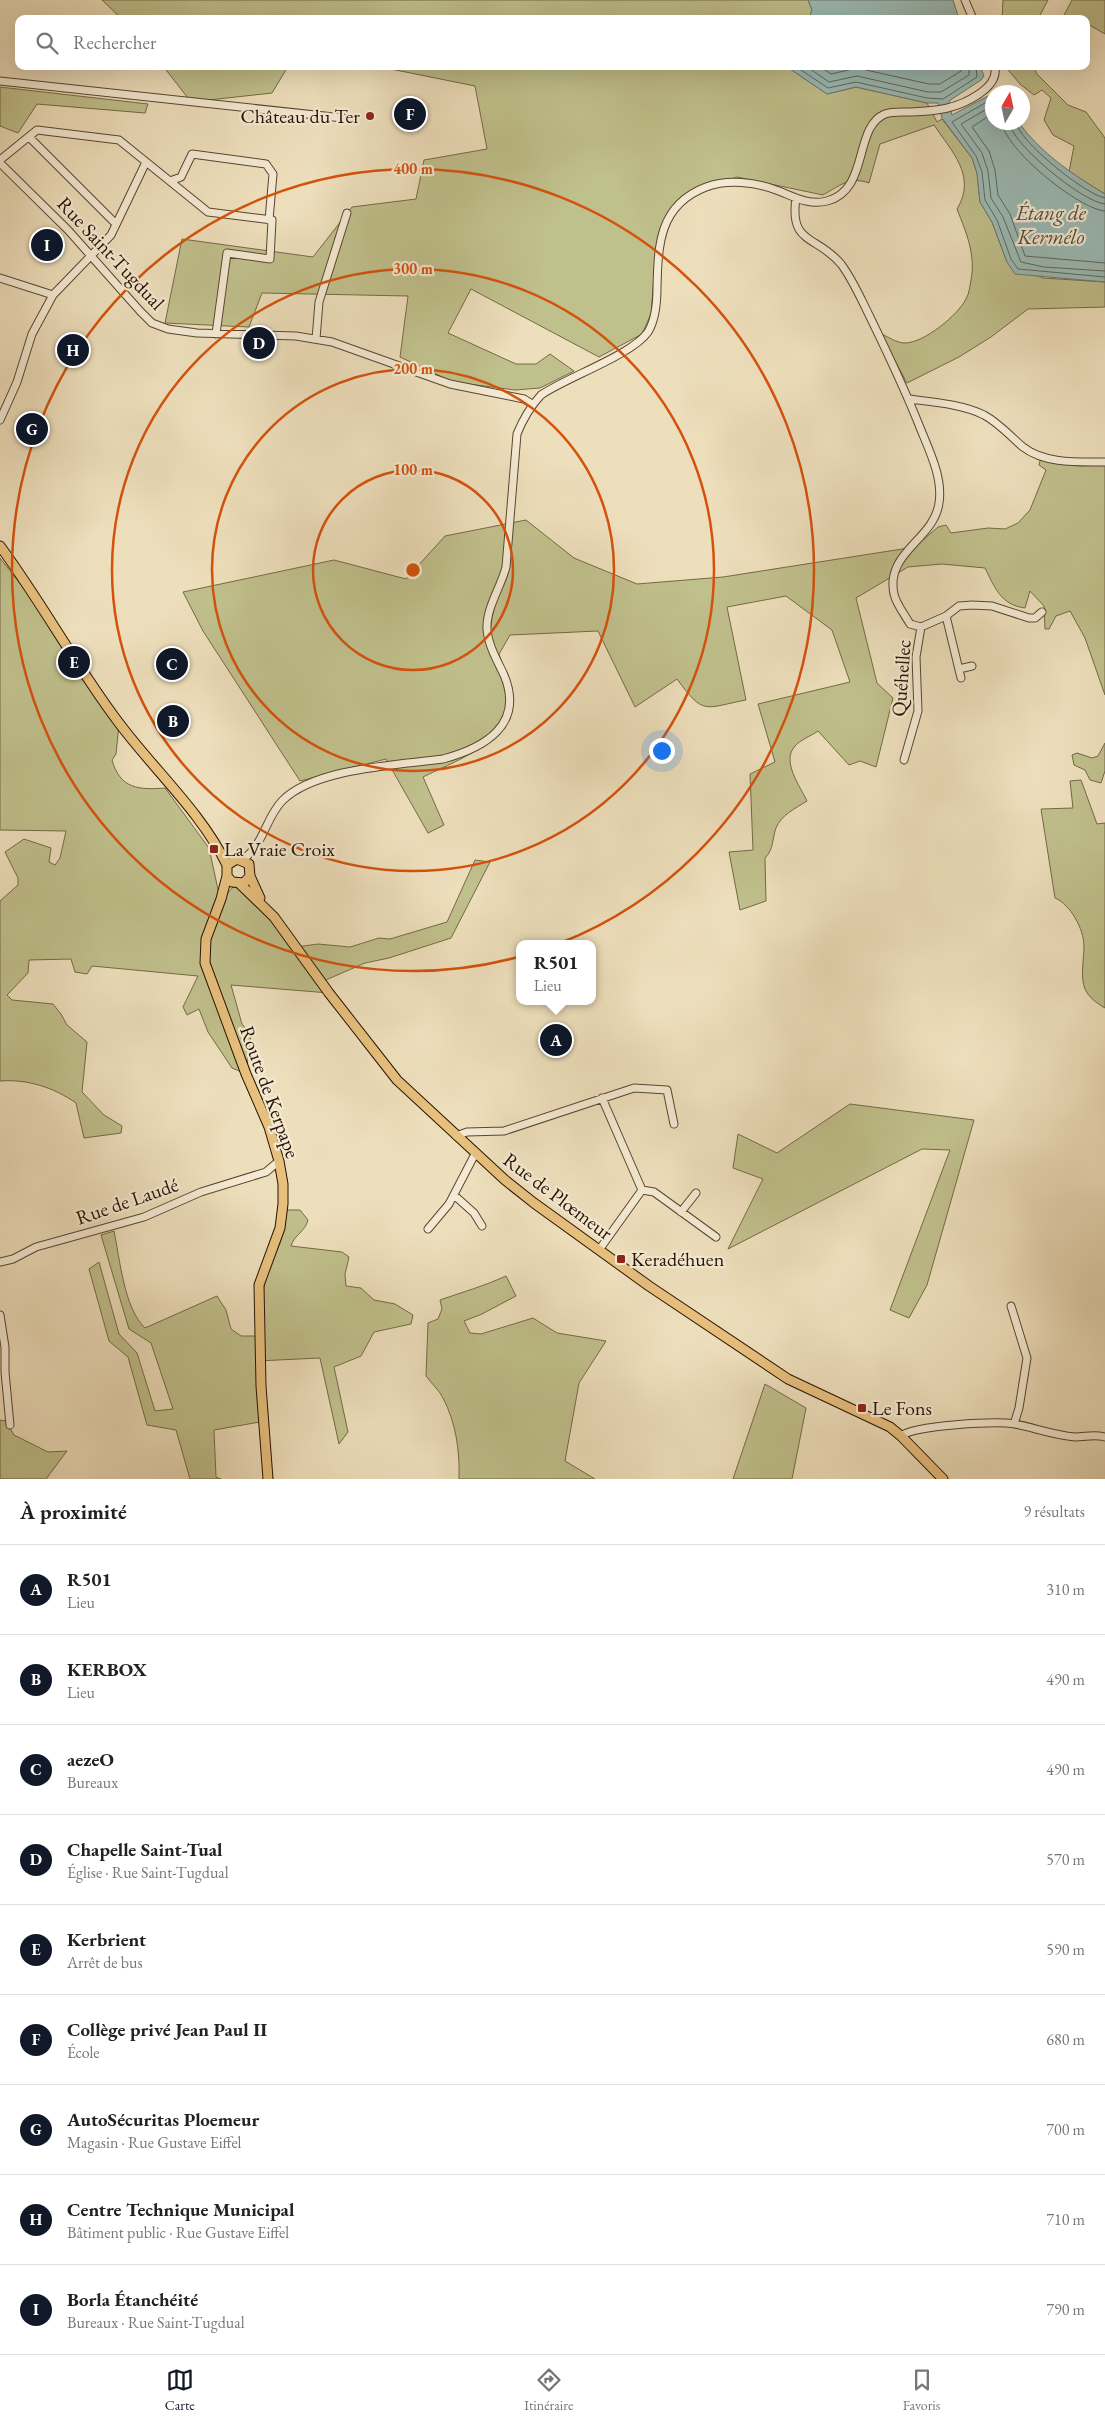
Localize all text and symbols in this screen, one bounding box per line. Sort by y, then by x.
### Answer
search box [15,15,1090,70]
icon: search [33,29,61,57]
text: Rechercher [73,30,156,55]
north arrow [985,85,1030,130]
pin: F [394,95,426,133]
place label: Château du Ter [240,103,360,129]
marker: Château du Ter [364,110,376,122]
text: 400 m [393,159,433,178]
street label: Rue Saint-Tugdual [52,191,170,315]
water label: Étang de Kermélo [1015,199,1087,250]
pin: I [31,226,63,264]
text: 300 m [393,259,433,278]
pin: D [243,324,275,362]
pin: H [57,331,89,369]
text: 200 m [393,359,433,378]
pin: G [16,410,48,448]
text: 100 m [393,460,433,479]
centre of rings [404,561,422,579]
street label: Quéhellec [885,639,917,717]
pin: E [58,643,90,681]
pin: C [156,645,188,683]
pin: B [157,702,189,740]
your location [649,738,675,764]
place label: La Vraie Croix [224,836,335,862]
marker: La Vraie Croix [208,843,220,855]
popup [516,940,596,1005]
text: R501 [534,950,578,975]
text: Lieu [534,975,562,996]
pin: A [540,1021,572,1059]
street label: Route de Kerpape [234,1022,306,1162]
street label: Rue de Plœmeur [498,1146,618,1246]
street label: Rue de Laudé [72,1171,182,1231]
place label: Keradéhuen [631,1246,725,1272]
marker: Keradéhuen [615,1253,627,1265]
place label: Le Fons [872,1395,932,1421]
marker: Le Fons [856,1402,868,1414]
text: À proximité [20,1498,127,1525]
text: 9 résultats [1023,1501,1085,1522]
text: R501 [67,1567,112,1592]
text: A [30,1579,42,1600]
text: 310 m [1046,1579,1085,1600]
text: Lieu [67,1592,95,1613]
text: KERBOX [67,1657,147,1682]
text: B [31,1669,41,1690]
text: 490 m [1046,1669,1085,1690]
text: Lieu [67,1682,95,1703]
text: aezeO [67,1747,114,1772]
text: C [30,1759,42,1780]
text: 490 m [1046,1759,1085,1780]
text: Bureaux [67,1772,118,1793]
text: Chapelle Saint-Tual [67,1837,223,1862]
text: D [30,1849,42,1870]
text: 570 m [1046,1849,1085,1870]
text: Église · Rue Saint-Tugdual [67,1862,229,1883]
text: Kerbrient [67,1927,146,1952]
text: E [31,1939,41,1960]
text: 590 m [1046,1939,1085,1960]
text: Arrêt de bus [67,1952,143,1973]
text: Collège privé Jean Paul II [67,2017,267,2042]
text: F [32,2029,40,2050]
text: 680 m [1046,2029,1085,2050]
text: École [67,2042,100,2063]
text: AutoSécuritas Ploemeur [67,2107,259,2132]
text: G [30,2119,42,2140]
text: 700 m [1046,2119,1085,2140]
text: Magasin · Rue Gustave Eiffel [67,2132,241,2153]
text: Centre Technique Municipal [67,2197,294,2222]
text: H [30,2209,42,2230]
text: 710 m [1046,2209,1085,2230]
text: Bâtiment public · Rue Gustave Eiffel [67,2222,289,2243]
text: Borla Étanchéité [67,2287,198,2312]
text: I [33,2299,39,2320]
text: 790 m [1046,2299,1085,2320]
text: Bureaux · Rue Saint-Tugdual [67,2312,245,2333]
tab: Carte [165,2366,195,2414]
tab: Itinéraire [524,2366,573,2414]
tab: Favoris [903,2366,940,2414]

